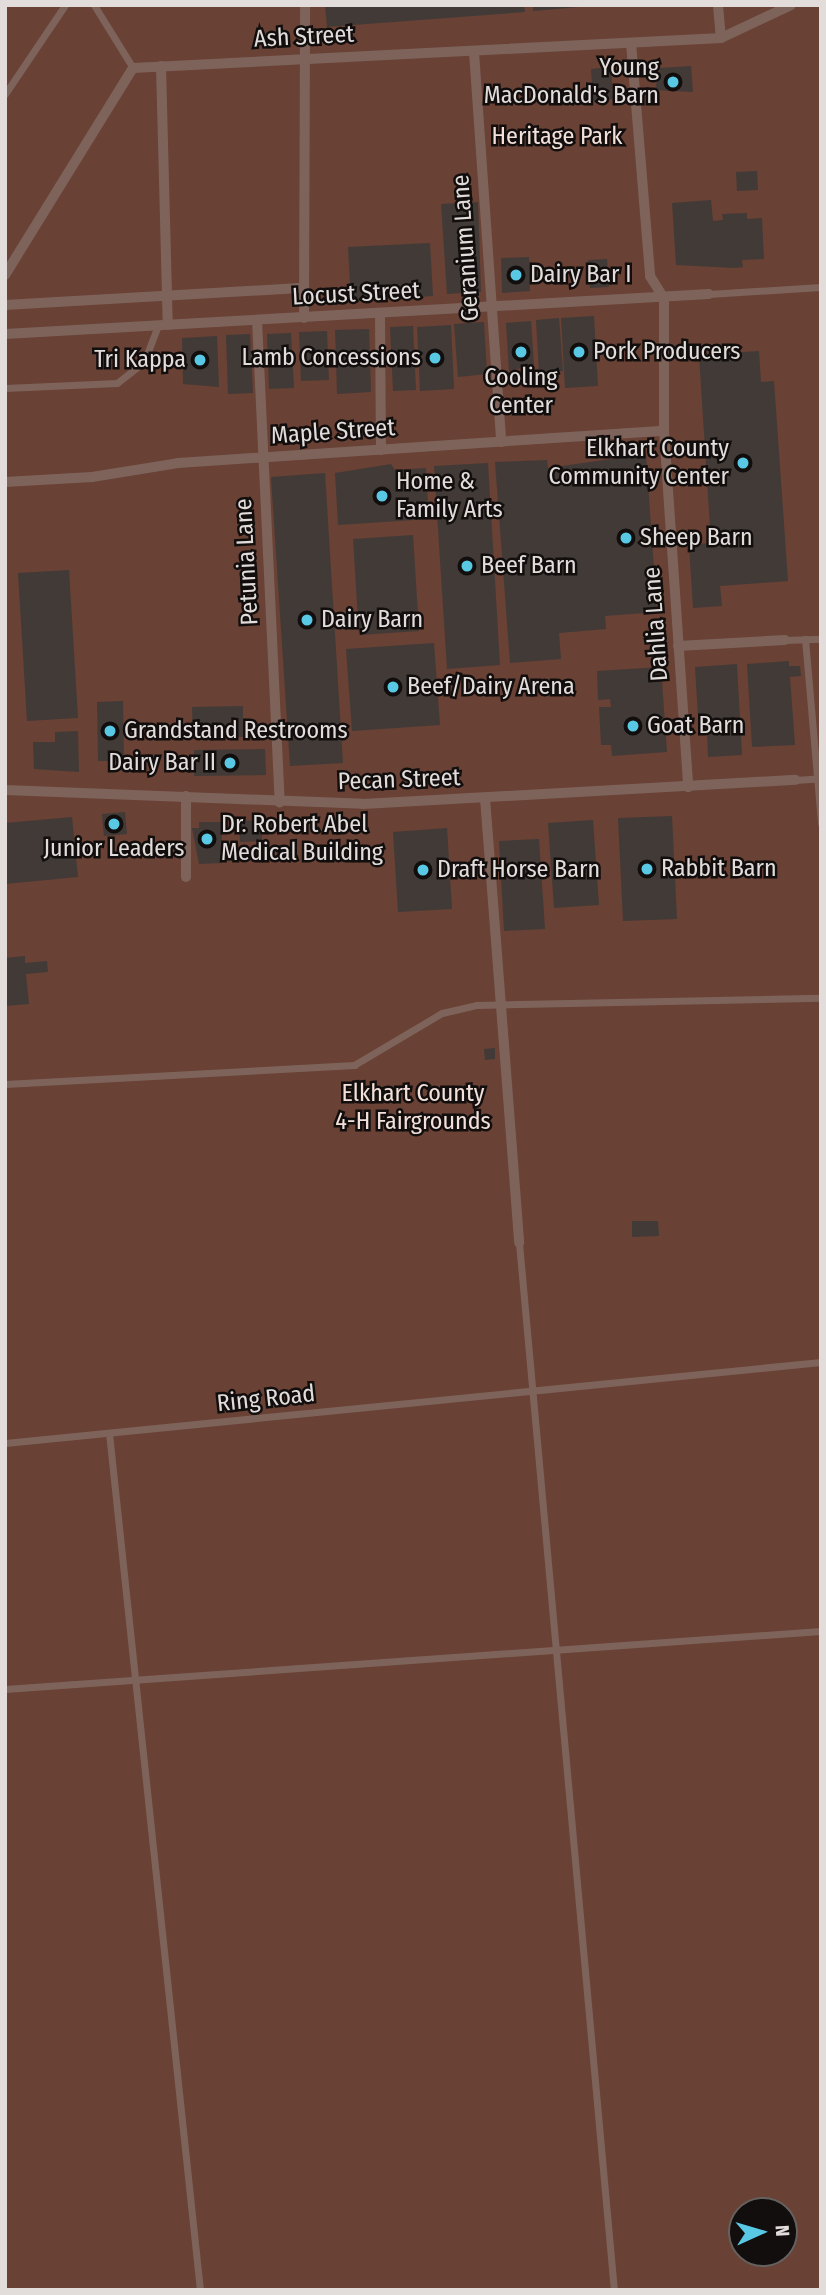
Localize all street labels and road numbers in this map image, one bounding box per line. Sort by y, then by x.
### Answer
street label: Ash Street [253,20,355,54]
street label: Geranium Lane [447,174,485,322]
street label: Locust Street [291,276,421,312]
street label: Maple Street [270,413,396,451]
street label: Petunia Lane [229,498,265,626]
street label: Dahlia Lane [638,566,674,682]
street label: Pecan Street [337,763,461,797]
street label: Ring Road [216,1380,316,1418]

